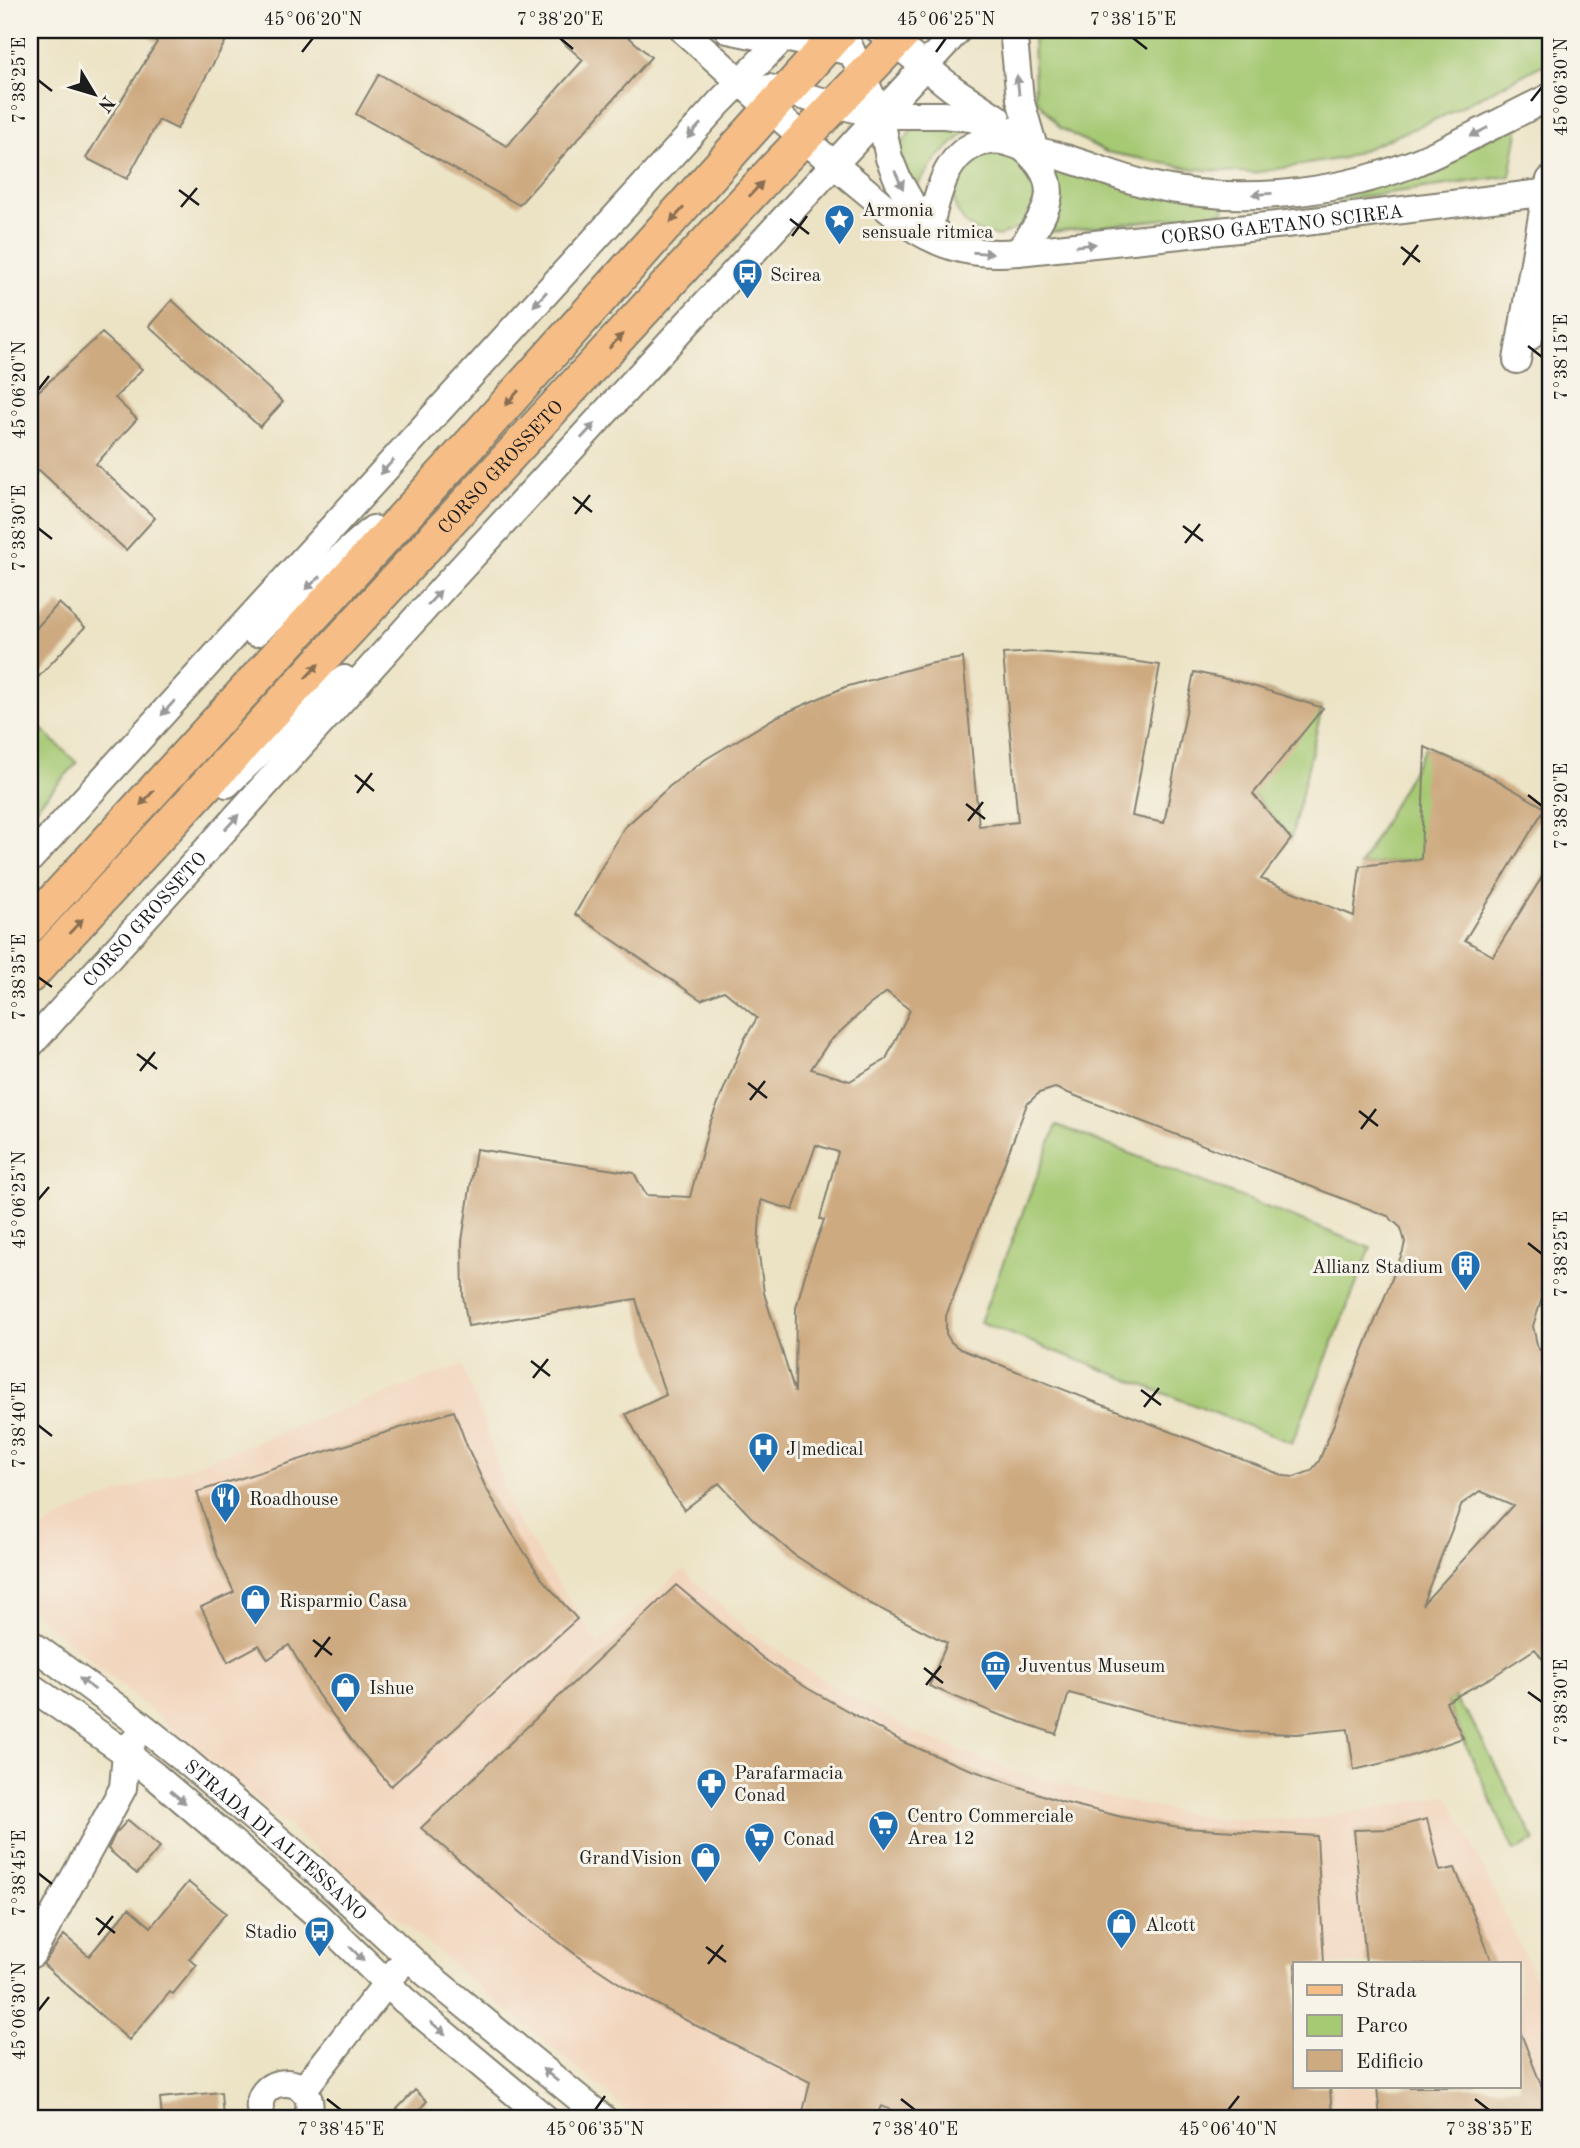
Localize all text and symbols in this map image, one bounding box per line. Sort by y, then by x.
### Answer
text: 45°06'20"N [264,11,362,29]
text: 7°38'20"E [517,11,603,29]
text: 45°06'25"N [897,11,995,29]
text: 7°38'15"E [1090,11,1176,29]
text: 7°38'25"E [11,37,29,123]
text: 45°06'30"N [1553,38,1571,136]
north arrow [60,60,130,130]
one-way arrow [1012,74,1023,96]
text: N [93,91,117,115]
one-way arrow [686,122,702,139]
one-way arrow [1469,127,1489,138]
one-way arrow [893,170,905,190]
one-way arrow [748,180,764,198]
one-way arrow [1251,189,1273,200]
place label: Armonia sensuale ritmica [862,202,994,243]
place icon: Armonia sensuale ritmica [822,203,856,247]
street label: CORSO GAETANO SCIREA [1160,203,1405,249]
one-way arrow [669,206,685,224]
one-way arrow [1075,239,1097,250]
one-way arrow [972,247,994,258]
bus stop icon: Scirea [730,257,764,301]
place label: Scirea [770,267,822,286]
one-way arrow [533,290,549,307]
text: 7°38'15"E [1553,314,1571,400]
one-way arrow [608,332,624,350]
text: 45°06'20"N [11,341,29,439]
one-way arrow [505,390,520,407]
street label: CORSO GROSSETO [436,398,568,539]
one-way arrow [580,423,596,440]
one-way arrow [379,458,395,476]
text: 7°38'30"E [11,485,29,571]
one-way arrow [305,575,322,590]
one-way arrow [426,589,442,607]
one-way arrow [304,663,320,680]
one-way arrow [160,699,176,717]
text: 7°38'20"E [1553,763,1571,849]
one-way arrow [139,789,155,807]
one-way arrow [224,813,240,830]
street label: CORSO GROSSETO [80,850,211,992]
one-way arrow [68,918,84,935]
text: 7°38'35"E [11,934,29,1020]
text: 45°06'25"N [11,1151,29,1249]
text: 7°38'25"E [1553,1211,1571,1297]
building icon: Allianz Stadium [1449,1249,1483,1293]
place label: Allianz Stadium [1312,1259,1443,1278]
text: 7°38'40"E [11,1382,29,1468]
hospital icon: J|medical [746,1431,780,1475]
place label: J|medical [786,1441,863,1460]
restaurant icon: Roadhouse [209,1481,243,1525]
place label: Roadhouse [249,1491,338,1510]
shop icon: Risparmio Casa [239,1583,273,1627]
place label: Risparmio Casa [279,1593,408,1612]
museum icon: Juventus Museum [978,1648,1012,1692]
place label: Juventus Museum [1018,1658,1165,1677]
text: 7°38'30"E [1553,1659,1571,1745]
shop icon: Ishue [329,1670,363,1714]
one-way arrow [78,1677,96,1691]
place label: Ishue [369,1680,414,1699]
street label: STRADA DI ALTESSANO [180,1757,369,1925]
place label: Parafarmacia Conad [734,1765,844,1806]
pharmacy icon: Parafarmacia Conad [694,1766,728,1810]
one-way arrow [169,1789,187,1804]
place label: Centro Commerciale Area 12 [907,1808,1073,1849]
supermarket icon: Centro Commerciale Area 12 [867,1809,901,1853]
supermarket icon: Conad [743,1821,777,1865]
text: 7°38'45"E [11,1830,29,1916]
place label: Conad [783,1831,835,1850]
shop icon: GrandVision [688,1840,722,1884]
place label: GrandVision [579,1850,682,1869]
shop icon: Alcott [1105,1907,1139,1951]
bus stop icon: Stadio [303,1914,337,1958]
place label: Alcott [1145,1917,1196,1936]
place label: Stadio [245,1924,297,1943]
one-way arrow [349,1946,366,1963]
text: 45°06'30"N [11,1962,29,2060]
legend [1293,1962,1520,2088]
text: Strada [1356,1981,1417,2002]
text: Parco [1356,2016,1408,2037]
one-way arrow [429,2020,447,2036]
text: Edificio [1356,2052,1424,2073]
one-way arrow [542,2068,559,2083]
text: 7°38'45"E [298,2121,384,2139]
text: 45°06'35"N [546,2121,644,2139]
text: 7°38'40"E [872,2121,958,2139]
text: 45°06'40"N [1179,2121,1277,2139]
text: 7°38'35"E [1446,2121,1532,2139]

